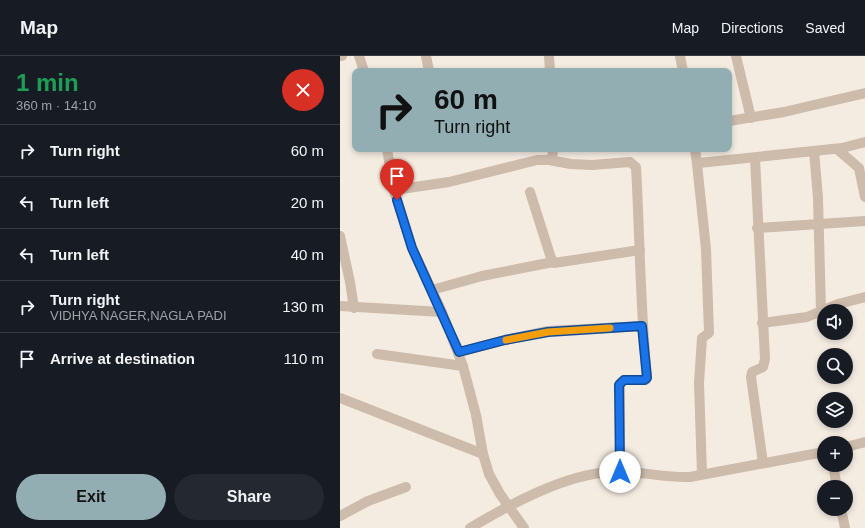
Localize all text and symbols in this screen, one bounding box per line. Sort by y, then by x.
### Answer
text: Map [20,17,58,38]
text: Map [672,20,699,36]
text: Directions [721,20,783,36]
text: Saved [805,20,845,36]
text: 1 min [16,69,79,96]
button: close [282,69,324,111]
icon: right [368,84,420,136]
text: 60 m [434,84,498,115]
text: 360 m · 14:10 [16,98,96,113]
text: Turn right [434,117,510,137]
icon: right [16,140,38,162]
text: Turn right [50,142,120,159]
text: 60 m [291,142,324,159]
pin [380,159,414,200]
icon: arrive [386,165,408,187]
icon: left [16,192,38,214]
text: Turn left [50,194,109,211]
text: 20 m [291,194,324,211]
icon: left [16,244,38,266]
text: Turn left [50,246,109,263]
text: 40 m [291,246,324,263]
text: Turn right [50,291,120,308]
icon: right [16,296,38,318]
text: 130 m [282,298,324,315]
map controls [817,304,853,516]
button: sound [817,304,853,340]
text: VIDHYA NAGER,NAGLA PADI [50,308,227,323]
icon: arrive [16,348,38,370]
button: search [817,348,853,384]
text: Arrive at destination [50,350,195,367]
text: 110 m [283,350,324,367]
button: layers [817,392,853,428]
button: + [817,436,853,472]
position arrow [599,451,641,493]
button: Exit [16,474,166,520]
button: Share [174,474,324,520]
button: − [817,480,853,516]

